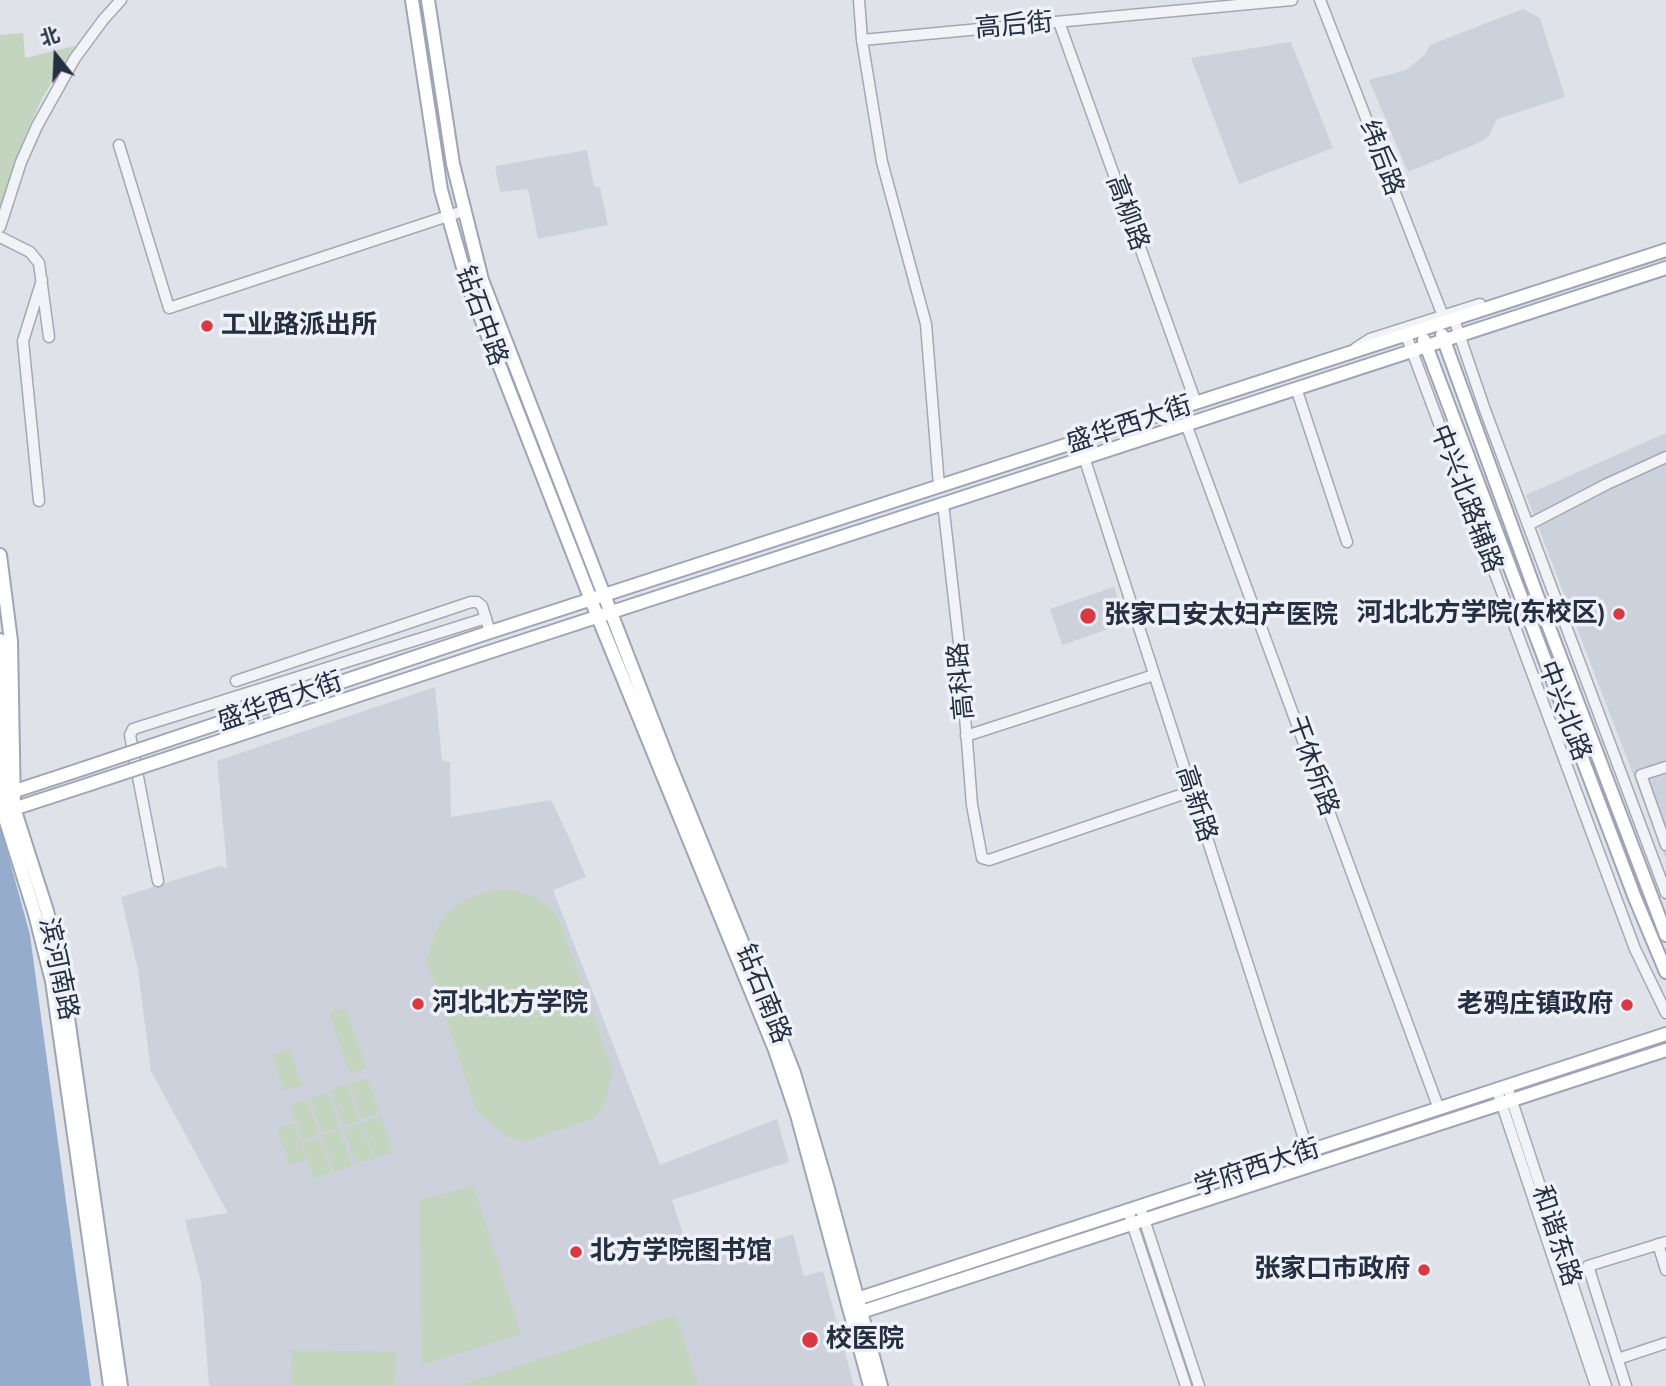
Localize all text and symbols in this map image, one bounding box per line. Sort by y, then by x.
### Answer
street label: 高后街 [974,7,1054,45]
north arrow [21,21,91,91]
text: 北 [37,22,62,50]
street label: 纬后路 [1352,116,1410,200]
street label: 高柳路 [1099,171,1155,255]
street label: 钻石中路 [449,262,513,370]
place label: 工业路派出所 [221,310,377,342]
marker: 工业路派出所 [199,318,215,334]
street label: 盛华西大街 [1062,390,1196,460]
street label: 中兴北路辅路 [1423,421,1509,577]
place label: 河北北方学院(东校区) [1357,598,1605,630]
place label: 张家口安太妇产医院 [1104,600,1338,632]
marker: 张家口安太妇产医院 [1078,606,1098,626]
marker: 河北北方学院(东校区) [1611,606,1627,622]
street label: 高科路 [943,641,981,721]
street label: 中兴北路 [1531,657,1597,765]
street label: 盛华西大街 [213,666,347,738]
street label: 干休所路 [1280,712,1344,820]
street label: 高新路 [1169,762,1223,846]
street label: 滨河南路 [32,915,84,1023]
street label: 钻石南路 [729,940,797,1048]
place label: 河北北方学院 [432,988,588,1020]
place label: 老鸦庄镇政府 [1457,989,1613,1021]
marker: 河北北方学院 [410,996,426,1012]
marker: 老鸦庄镇政府 [1619,997,1635,1013]
street label: 学府西大街 [1190,1133,1324,1203]
street label: 和谐东路 [1525,1182,1587,1290]
place label: 北方学院图书馆 [590,1236,772,1268]
marker: 北方学院图书馆 [568,1244,584,1260]
place label: 张家口市政府 [1254,1254,1410,1286]
marker: 张家口市政府 [1416,1262,1432,1278]
place label: 校医院 [826,1324,904,1356]
marker: 校医院 [800,1330,820,1350]

